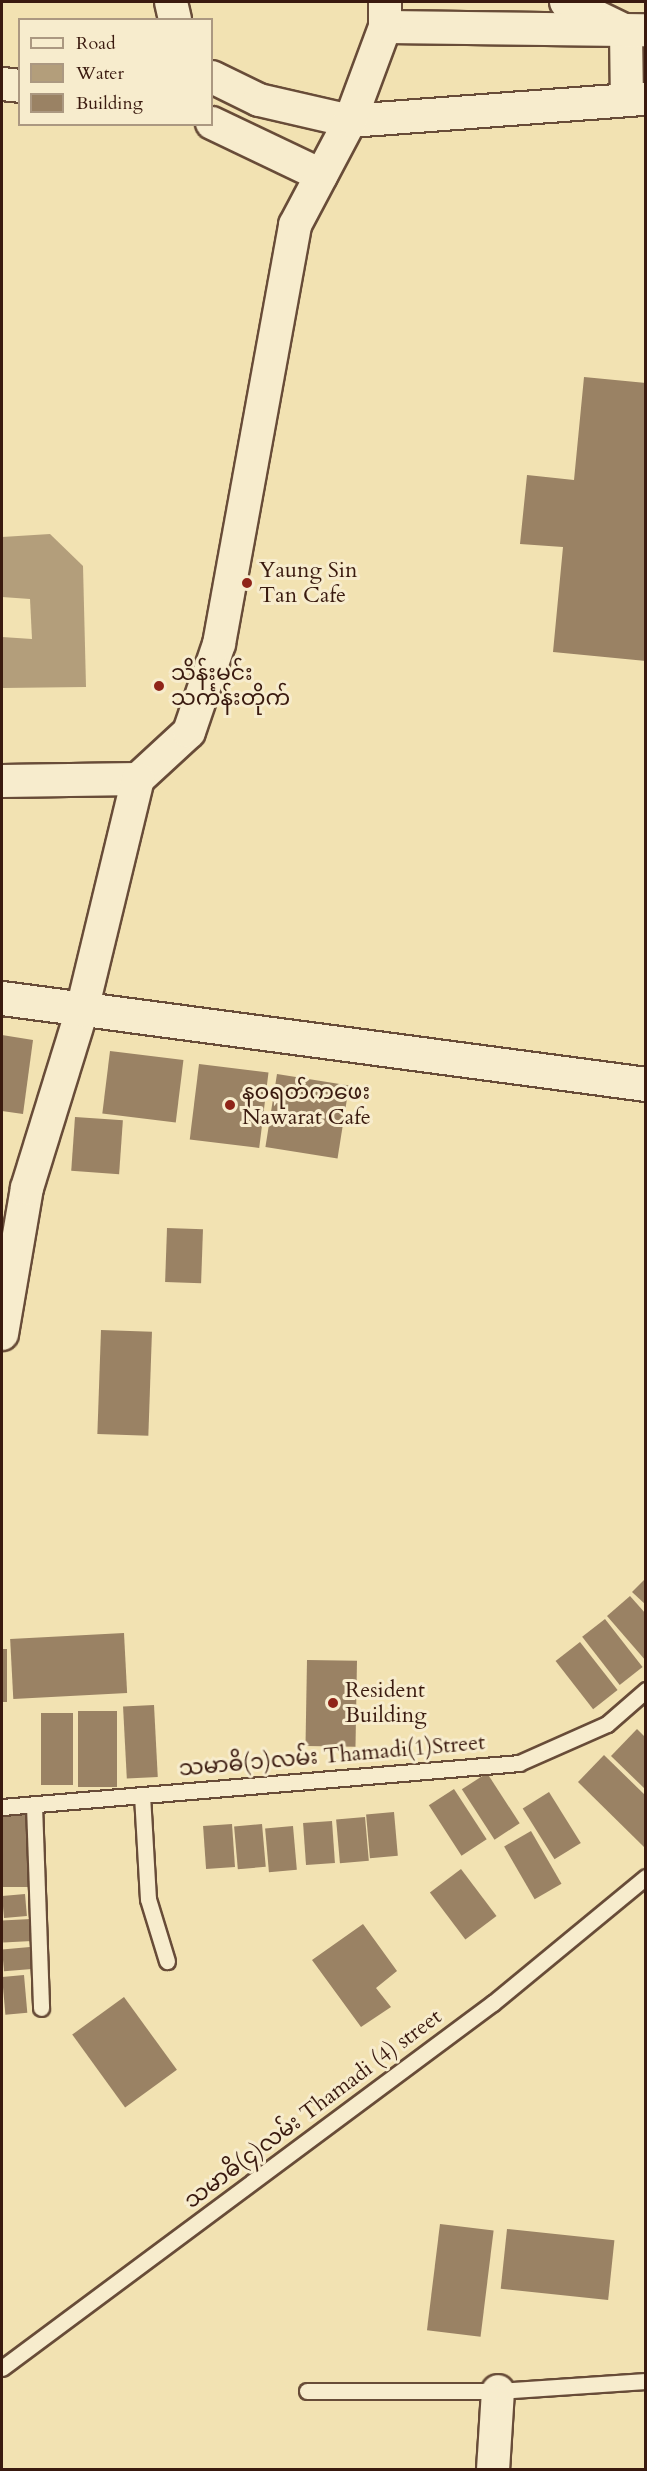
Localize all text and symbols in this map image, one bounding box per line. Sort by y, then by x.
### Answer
legend [18,18,213,126]
text: Road [76,31,116,56]
text: Water [76,61,124,86]
text: Building [76,91,143,116]
place label: Yaung Sin Tan Cafe [259,557,357,608]
marker: Yaung Sin Tan Cafe [240,576,254,590]
place label: သိန်းမင်း သင်္ကန်းတိုက် [171,660,290,712]
marker: သိန်းမင်း သင်္ကန်းတိုက် [152,679,166,693]
place label: နဝရတ်ကဖေး Nawarat Cafe [242,1079,371,1130]
marker: နဝရတ်ကဖေး Nawarat Cafe [223,1098,237,1112]
place label: Resident Building [345,1677,427,1729]
marker: Resident Building [326,1696,340,1710]
street label: သမာဓိ(၁)လမ်း Thamadi(1)Street [178,1729,486,1783]
street label: သမာဓိ(၄)လမ်း Thamadi (4) street [179,2004,447,2214]

